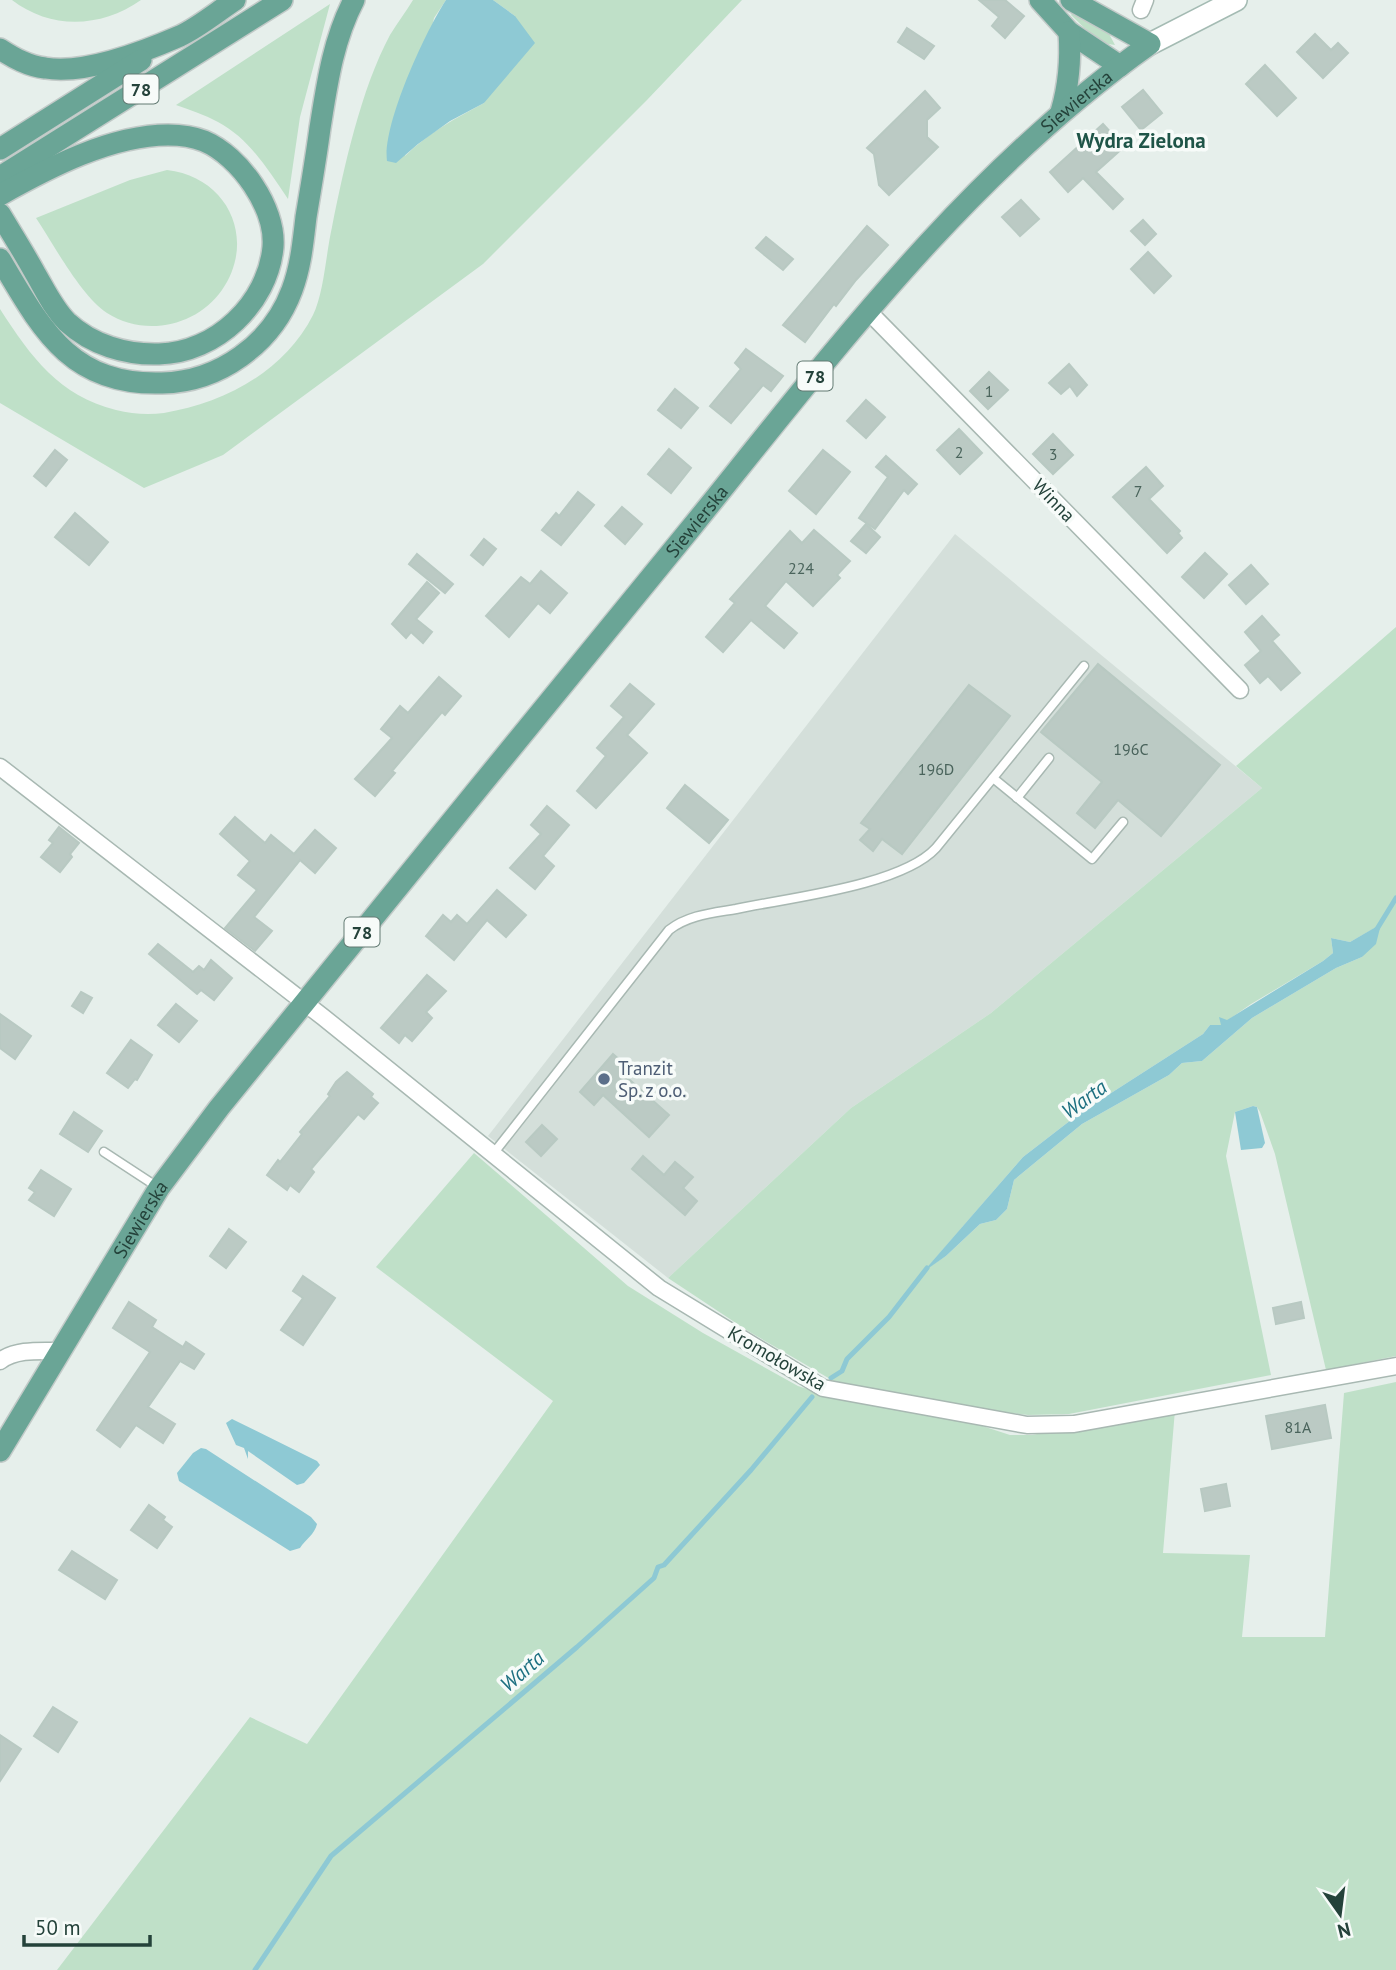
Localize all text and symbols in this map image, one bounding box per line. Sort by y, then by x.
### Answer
street label: Siewierska [1035,64,1117,138]
road number: 78 [124,74,158,104]
district label: Wydra Zielona [1076,127,1206,154]
road number: 78 [798,362,832,390]
house number: 1 [985,381,993,401]
house number: 2 [955,442,963,462]
house number: 3 [1049,444,1057,464]
street label: Winna [1028,473,1080,527]
street label: Siewierska [660,480,733,562]
house number: 7 [1134,481,1142,501]
house number: 224 [788,558,814,578]
house number: 196C [1113,739,1149,759]
house number: 196D [918,759,954,779]
road number: 78 [344,917,380,946]
place label: Tranzit Sp. z o.o. [618,1056,686,1102]
marker: Tranzit Sp. z o.o. [596,1071,612,1087]
water label: Warta [1056,1073,1113,1125]
street label: Siewierska [108,1175,173,1262]
street label: Kromołowska [724,1320,830,1396]
house number: 81A [1285,1417,1312,1437]
water label: Warta [494,1644,550,1698]
north arrow [1305,1879,1375,1949]
scale bar [24,1904,150,1948]
text: 50 m [35,1914,81,1941]
text: N [1335,1917,1353,1944]

